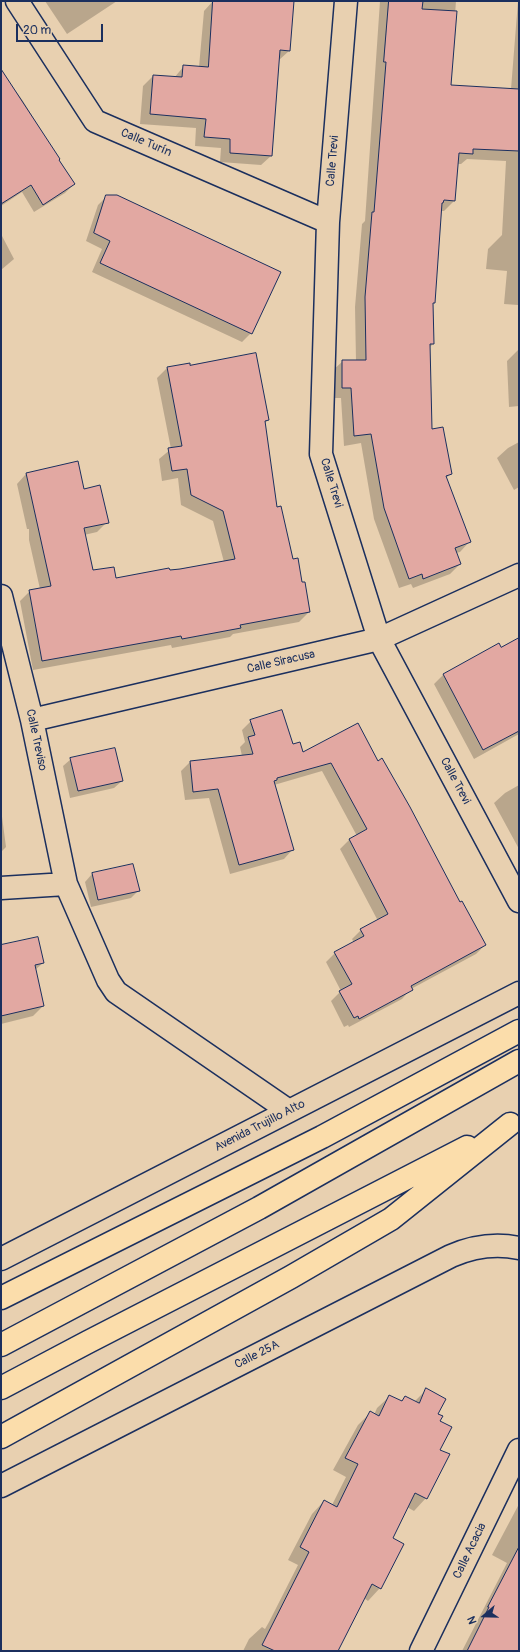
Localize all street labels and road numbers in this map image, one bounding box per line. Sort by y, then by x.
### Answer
street label: Calle Turín [118,126,174,160]
street label: Calle Trevi [324,135,342,187]
street label: Calle Trevi [317,457,345,509]
street label: Calle Siracusa [246,647,316,677]
street label: Calle Treviso [22,708,50,772]
street label: Calle Trevi [437,755,473,807]
street label: Avenida Trujillo Alto [212,1097,308,1155]
street label: Calle 25A [232,1338,282,1372]
street label: Calle Acacia [450,1521,490,1581]

